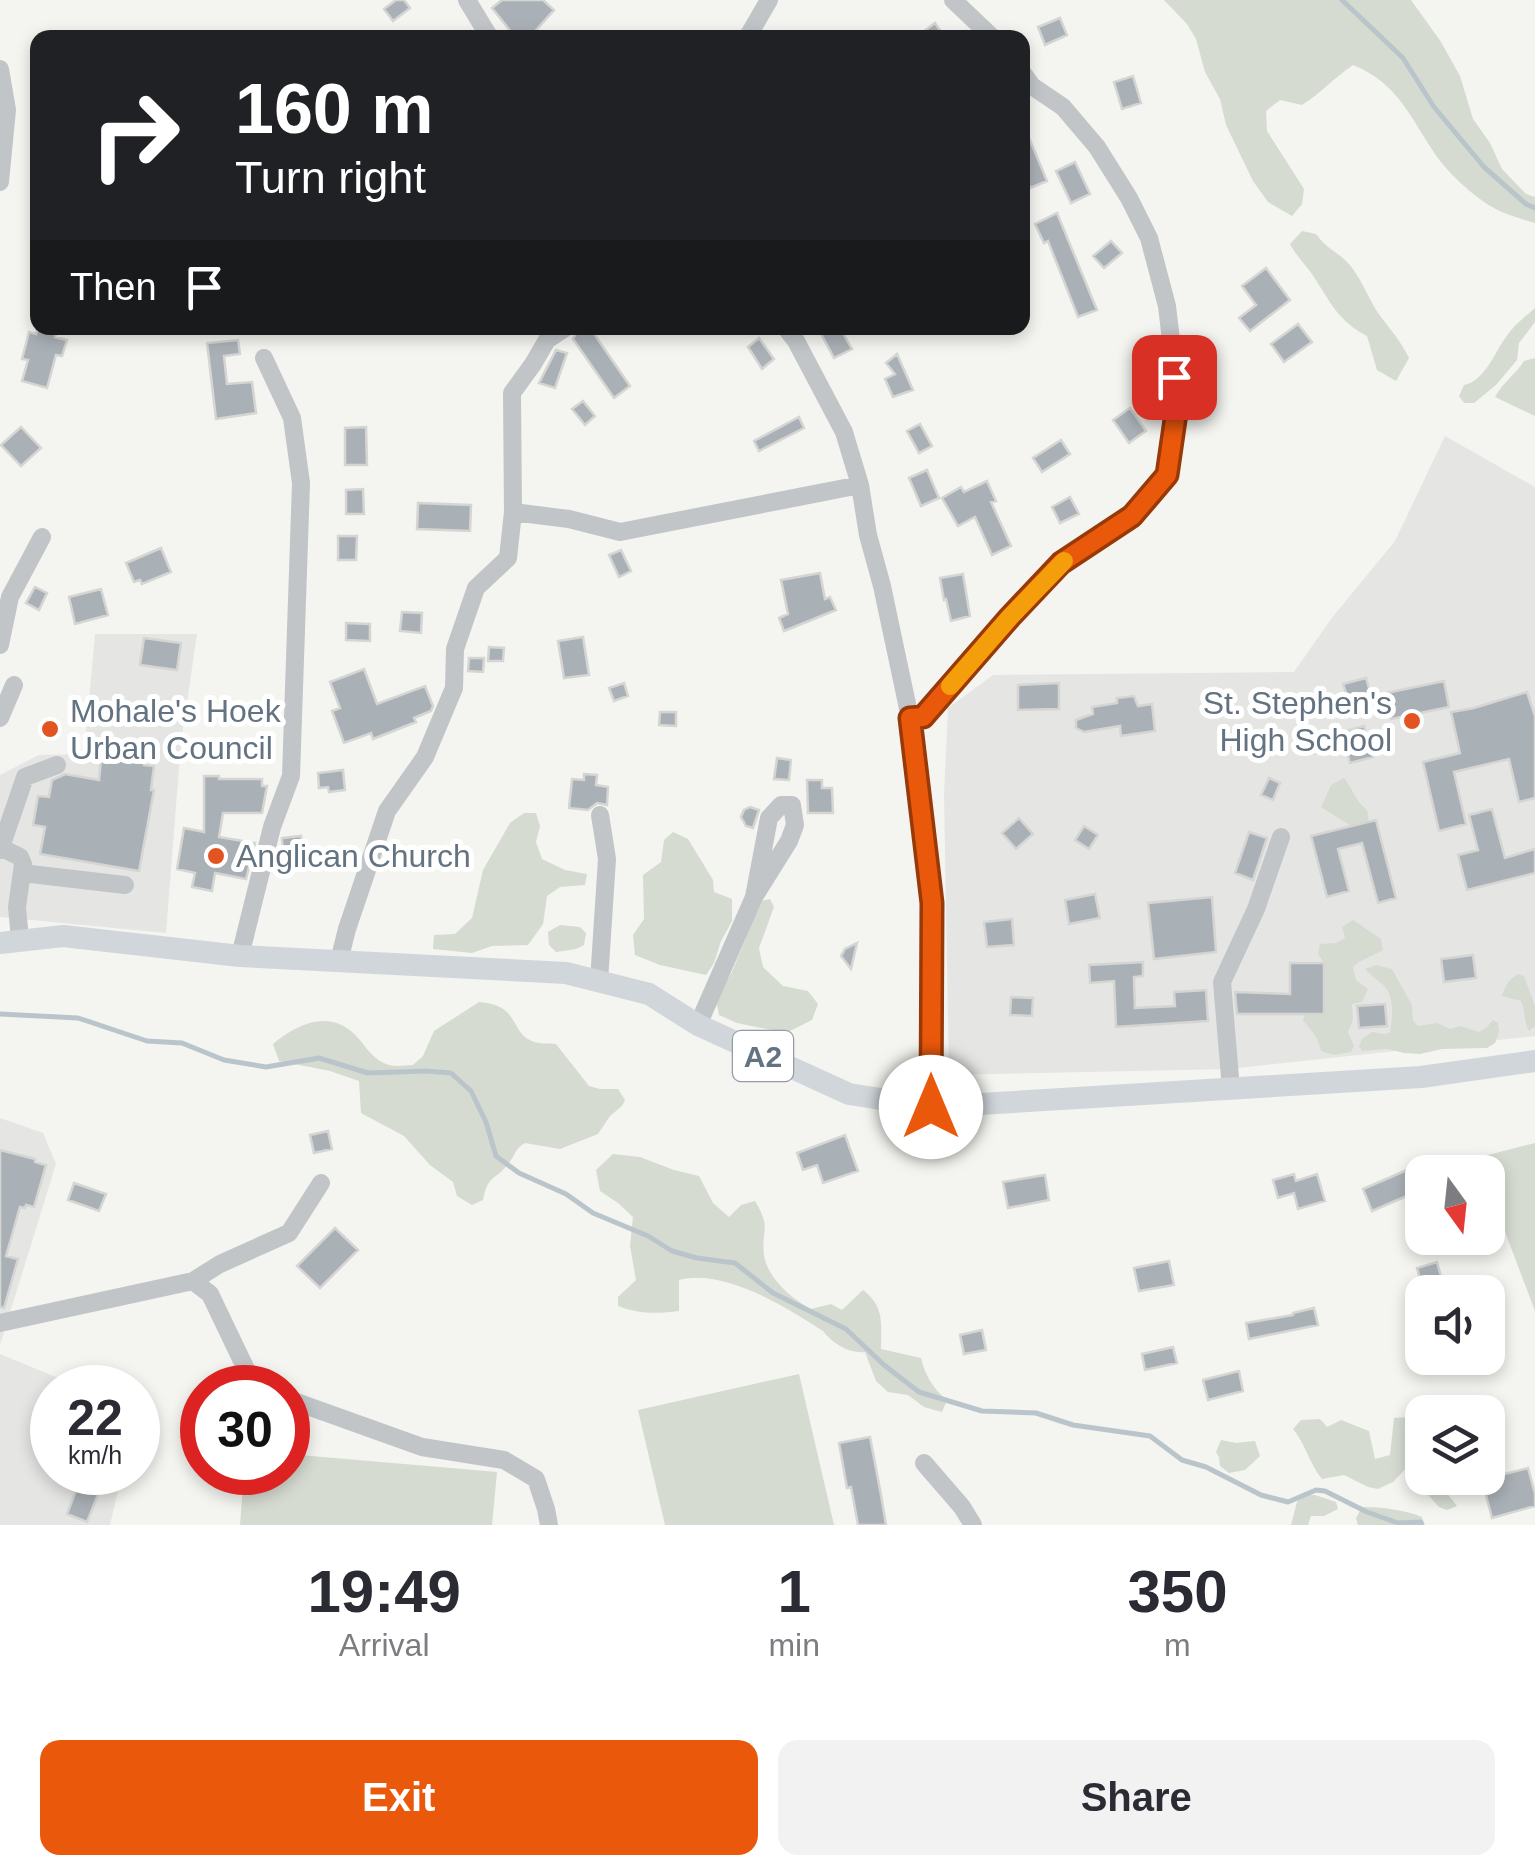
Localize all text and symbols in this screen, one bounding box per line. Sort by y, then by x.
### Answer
icon: right [70,70,200,200]
text: 160 m [235,70,433,148]
text: Turn right [235,152,426,203]
icon: arrive [177,260,232,315]
text: Then [70,266,157,308]
pin [1132,335,1217,420]
icon: arrive [1147,350,1202,405]
place label: St. Stephen's High School [1203,685,1392,758]
place label: Mohale's Hoek Urban Council [70,693,282,766]
marker: St. Stephen's High School [1401,710,1423,732]
marker: Mohale's Hoek Urban Council [39,718,61,740]
place label: Anglican Church [236,838,471,874]
marker: Anglican Church [205,845,227,867]
road number: A2 [733,1031,793,1081]
position arrow [879,1055,983,1159]
north arrow [1405,1155,1505,1255]
map controls [1405,1155,1505,1495]
button: sound [1405,1275,1505,1375]
speed limit sign: 30 [180,1365,310,1495]
text: 22 [67,1390,123,1446]
button: layers [1405,1395,1505,1495]
text: km/h [68,1441,122,1469]
text: 19:49 [307,1558,461,1625]
text: 1 [777,1558,811,1625]
text: 350 [1127,1558,1228,1625]
text: Arrival [339,1627,430,1663]
text: min [768,1627,820,1663]
text: m [1164,1627,1191,1663]
button: Exit [40,1740,758,1855]
button: Share [778,1740,1495,1855]

